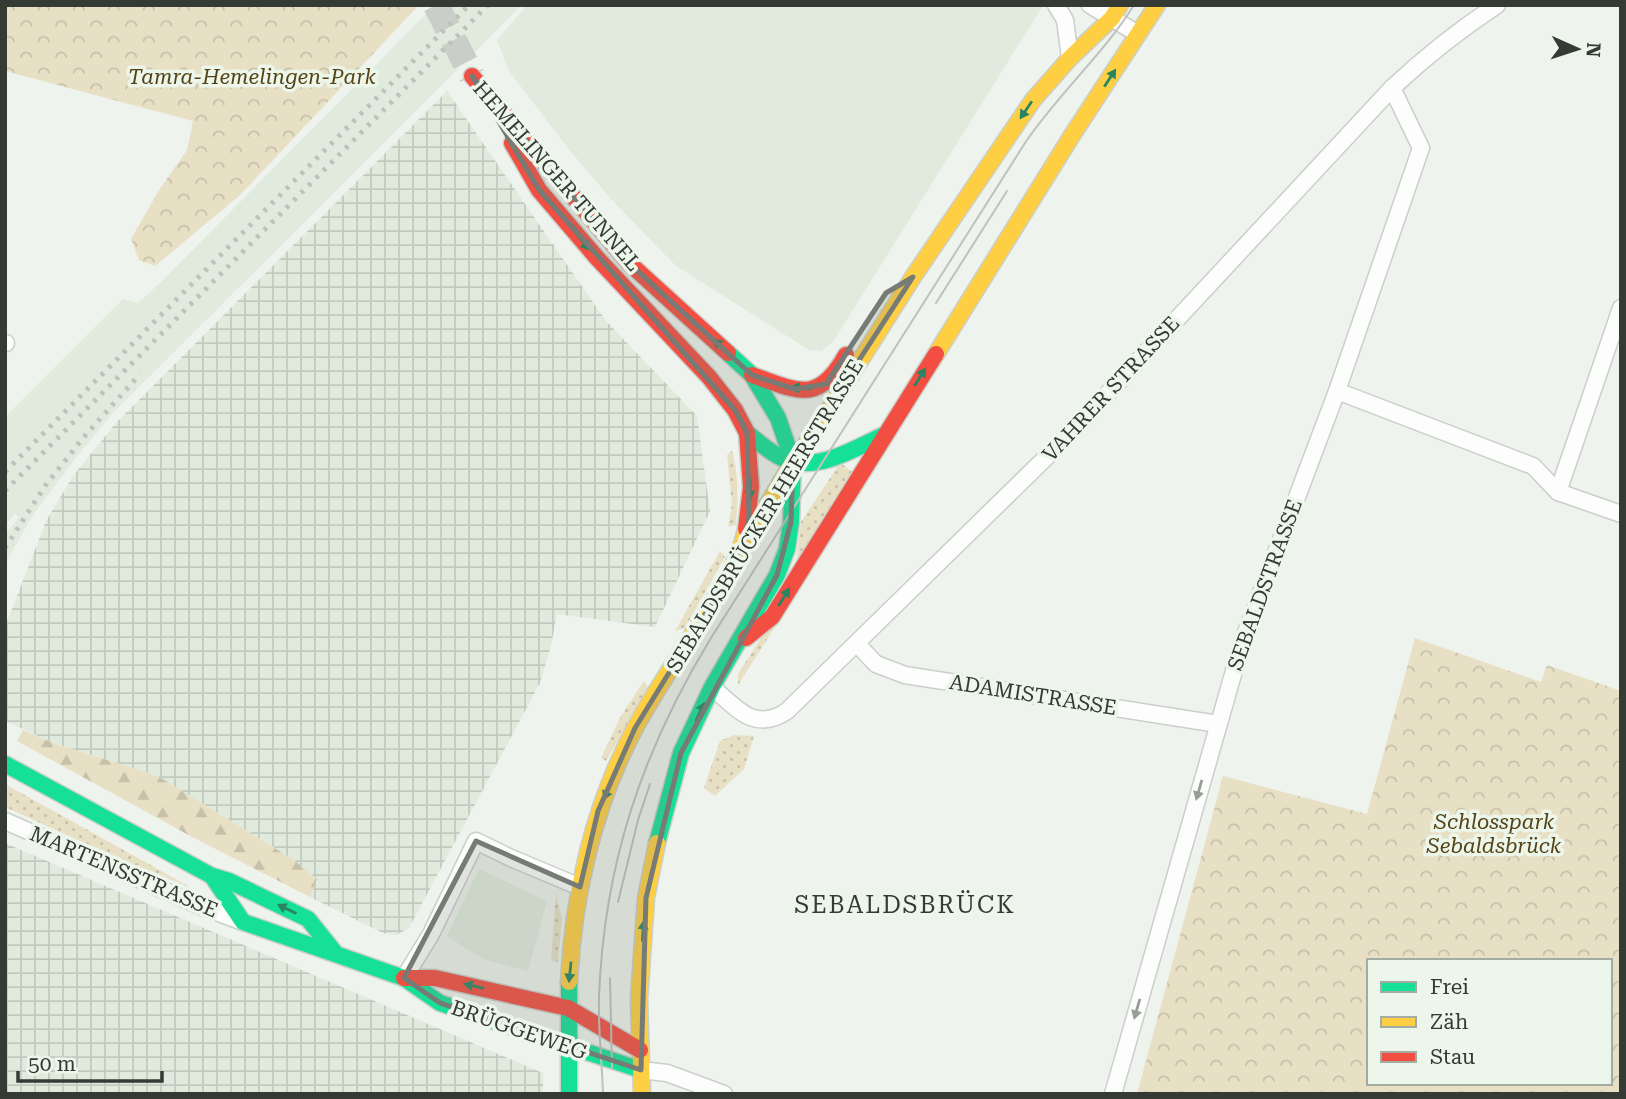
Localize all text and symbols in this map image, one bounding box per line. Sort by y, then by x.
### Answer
north arrow [1542,14,1612,84]
text: N [1582,42,1605,58]
park label: Tamra-Hemelingen-Park [128,65,377,89]
one-way arrow [1103,69,1117,87]
street label: HEMELINGER TUNNEL [468,77,646,275]
one-way arrow [1020,101,1033,120]
one-way arrow [575,233,590,250]
street label: VAHRER STRASSE [1038,311,1184,467]
one-way arrow [713,339,730,355]
street label: SEBALDSBRÜCKER HEERSTRASSE [661,354,868,677]
one-way arrow [914,368,927,387]
one-way arrow [790,382,812,393]
one-way arrow [744,479,756,501]
street label: SEBALDSTRASSE [1223,496,1307,674]
one-way arrow [777,587,790,606]
street label: ADAMISTRASSE [948,670,1118,720]
one-way arrow [694,702,706,722]
one-way arrow [1193,779,1203,800]
one-way arrow [602,780,614,800]
park label: Schlosspark Sebaldsbrück [1426,810,1562,858]
street label: MARTENSSTRASSE [26,821,222,923]
district label: SEBALDSBRÜCK [794,890,1016,919]
one-way arrow [277,903,297,914]
one-way arrow [638,920,649,942]
legend [1367,959,1612,1085]
one-way arrow [565,961,576,983]
text: Frei [1430,975,1469,999]
one-way arrow [463,981,485,992]
street label: BRÜGGEWEG [448,995,590,1064]
one-way arrow [1131,998,1142,1020]
text: Zäh [1430,1010,1469,1034]
scale bar [18,1040,161,1084]
text: Stau [1430,1045,1475,1069]
text: 50 m [28,1052,76,1076]

